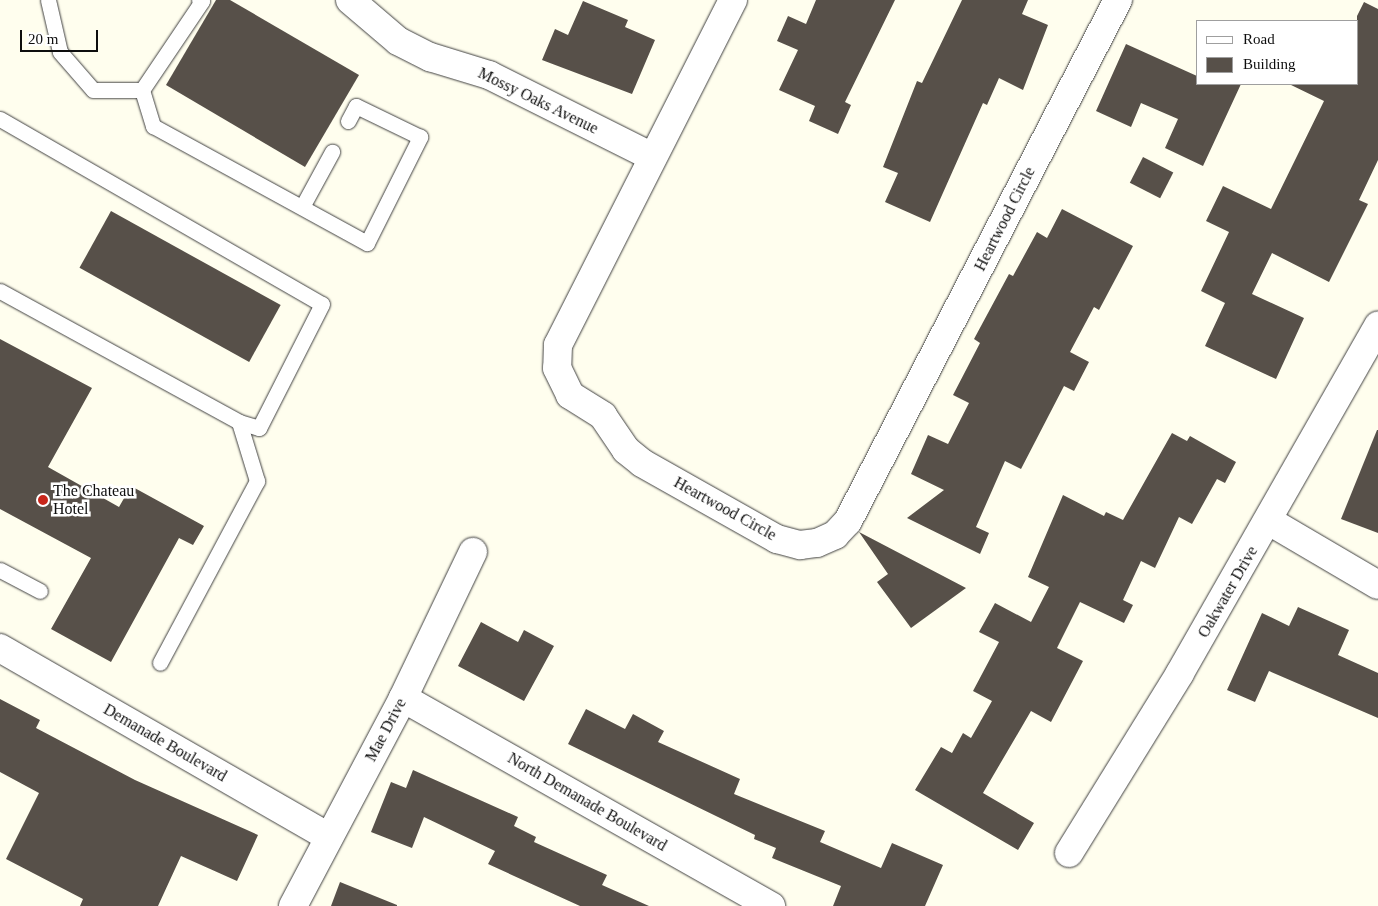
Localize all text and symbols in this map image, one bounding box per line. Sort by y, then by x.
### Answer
scale bar [22,20,100,52]
legend [1196,20,1358,85]
text: 20 m [28,31,58,47]
text: Road [1243,31,1275,47]
text: Building [1243,56,1296,72]
street label: Mossy Oaks Avenue [474,63,602,139]
street label: Heartwood Circle [971,164,1039,274]
street label: Heartwood Circle [670,473,780,545]
place label: The Chateau Hotel [53,481,134,519]
marker: The Chateau Hotel [37,494,49,506]
street label: Oakwater Drive [1194,543,1262,641]
street label: Mae Drive [361,695,411,765]
street label: Demanade Boulevard [100,700,230,786]
street label: North Demanade Boulevard [504,749,670,855]

